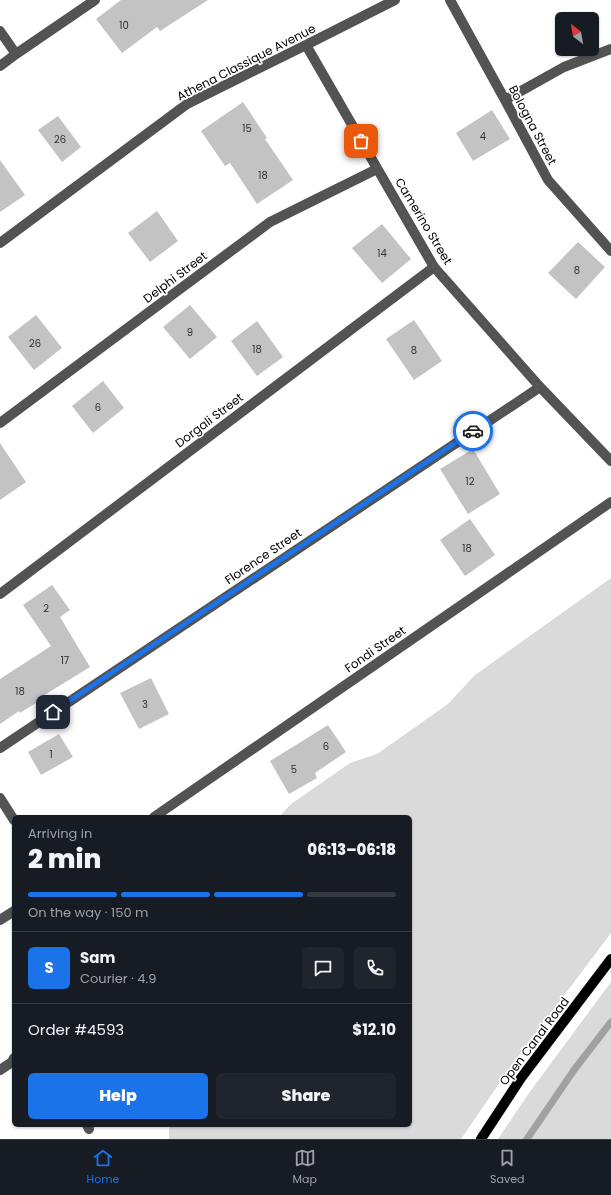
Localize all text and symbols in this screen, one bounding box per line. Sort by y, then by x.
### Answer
north arrow [555,12,599,56]
map controls [555,12,599,56]
house number: 10 [119,18,129,33]
street label: Athena Classique Avenue [174,19,318,105]
street label: Bologna Street [505,82,561,168]
house number: 15 [242,121,252,136]
pin [344,124,378,158]
house number: 4 [480,129,486,144]
icon: bag [350,130,372,152]
house number: 26 [54,132,66,147]
house number: 18 [258,168,268,183]
street label: Camerino Street [391,174,457,268]
house number: 14 [377,246,387,261]
street label: Delphi Street [140,247,210,307]
house number: 8 [574,263,580,278]
house number: 9 [187,325,193,340]
house number: 26 [29,336,41,351]
house number: 18 [252,342,262,357]
house number: 8 [411,343,417,358]
street label: Dorgali Street [171,389,247,451]
house number: 6 [95,400,101,415]
courier [453,411,493,451]
icon: car [462,420,484,442]
house number: 12 [466,474,475,489]
street label: Florence Street [221,524,305,588]
house number: 18 [462,541,472,556]
house number: 2 [43,601,49,616]
street label: Fondi Street [341,622,409,676]
house number: 17 [61,653,70,668]
house number: 18 [15,684,25,699]
pin [36,695,70,729]
house number: 3 [142,697,148,712]
icon: home [42,701,64,723]
house number: 6 [323,739,329,754]
house number: 1 [49,747,53,762]
house number: 5 [291,762,297,777]
text: Arriving in [28,824,92,843]
text: 06:13–06:18 [307,839,396,860]
text: 2 min [28,841,101,877]
text: On the way · 150 m [28,903,148,922]
text: Sam [80,947,115,968]
button: chat [302,947,344,989]
button: phone [354,947,396,989]
text: S [44,957,54,978]
text: Courier · 4.9 [80,969,156,988]
street label: Open Canal Road [495,993,573,1089]
text: Order #4593 [28,1019,124,1040]
text: $12.10 [352,1019,396,1040]
button: Help [28,1073,208,1119]
button: Share [216,1073,396,1119]
tab: Home [87,1147,119,1188]
tab: Map [293,1147,317,1188]
tab: Saved [490,1147,524,1188]

